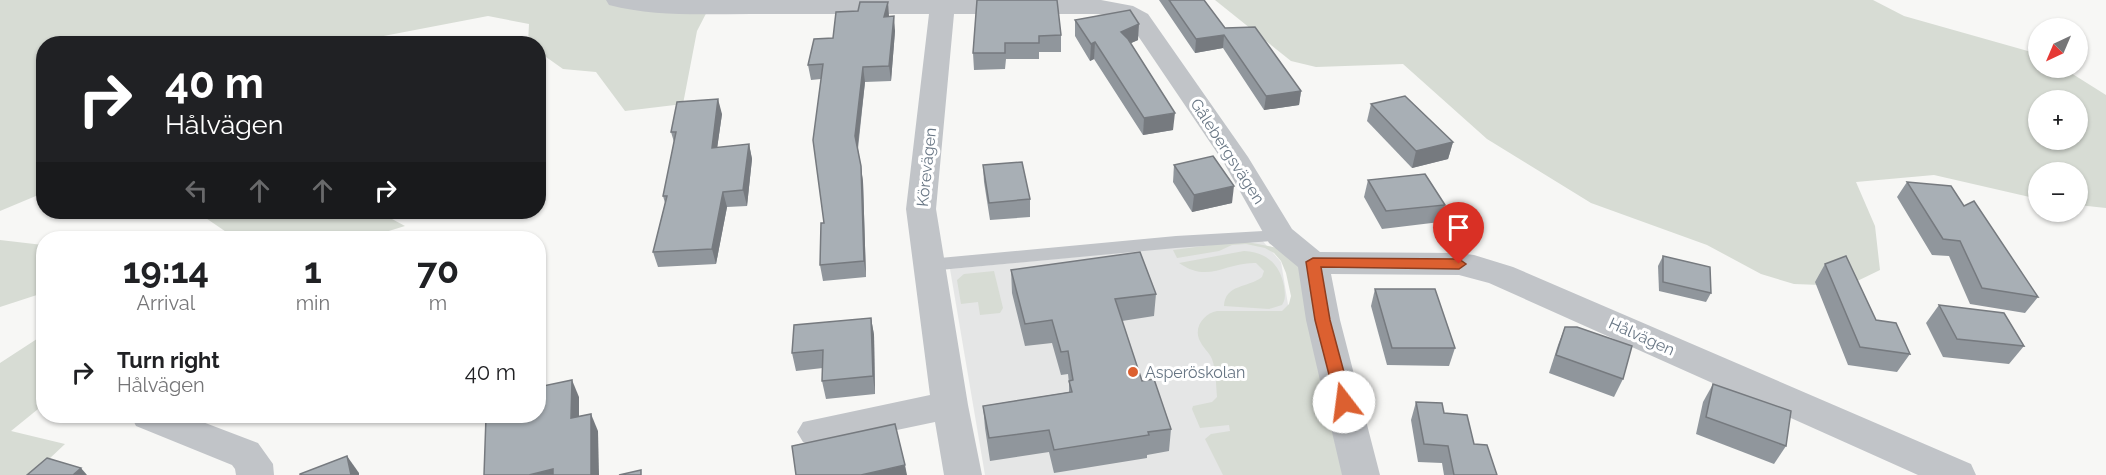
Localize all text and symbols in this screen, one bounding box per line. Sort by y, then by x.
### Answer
north arrow [2028,18,2088,78]
map controls [2028,18,2088,222]
text: 40 m [165,59,264,108]
icon: right [66,60,144,138]
button: + [2028,90,2088,150]
street label: Gålebergsvägen [1186,95,1269,207]
text: Hålvägen [165,109,283,140]
street label: Körevägen [913,127,940,208]
button: − [2028,162,2088,222]
icon: left [180,174,213,207]
icon: ahead [243,174,276,207]
icon: ahead [306,174,339,207]
icon: right [369,174,402,207]
pin [1433,202,1484,264]
icon: arrive [1442,211,1475,244]
text: 19:14 [123,249,209,291]
text: 1 [304,249,322,291]
text: 70 [417,249,459,291]
text: Arrival [137,291,195,315]
text: min [296,291,330,315]
text: m [429,291,447,315]
street label: Hålvägen [1606,314,1678,359]
text: Turn right [117,347,220,373]
icon: right [66,356,99,389]
text: 40 m [465,359,516,385]
place label: Asperöskolan [1145,363,1245,382]
marker: Asperöskolan [1126,365,1140,379]
position arrow [1312,370,1376,434]
text: Hålvägen [117,373,205,397]

